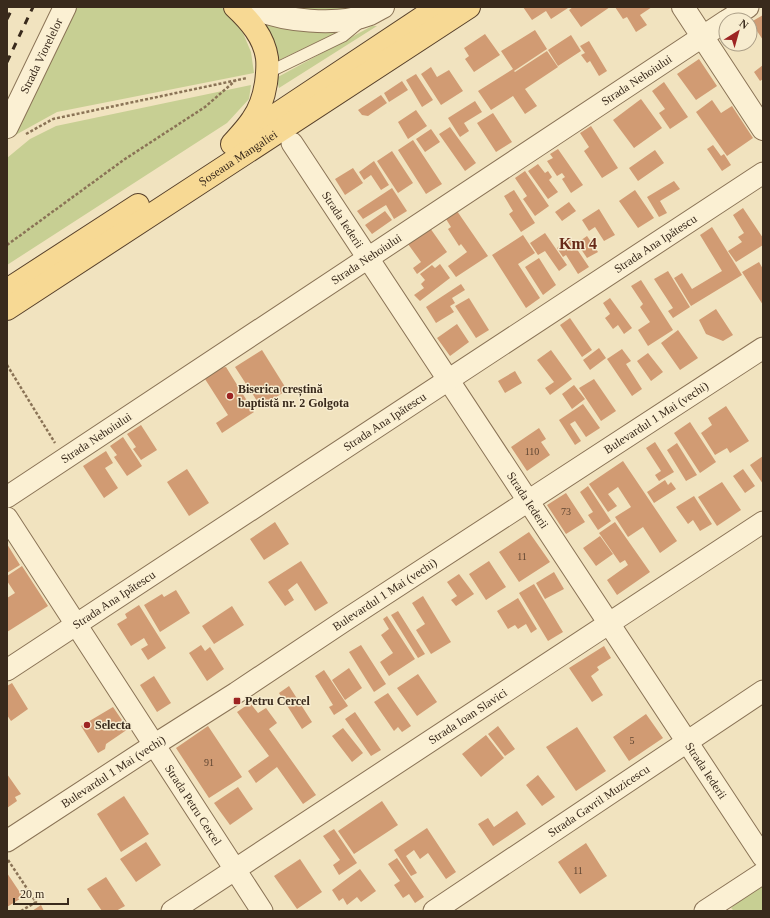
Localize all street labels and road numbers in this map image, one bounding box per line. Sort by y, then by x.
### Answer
street label: Strada Viorelelor [17,16,66,96]
street label: Strada Nehoiului [599,51,675,109]
street label: Șoseaua Mangaliei [196,127,280,189]
street label: Strada Iederii [319,189,367,251]
street label: Strada Ana Ipătescu [611,211,699,276]
street label: Strada Nehoiului [328,230,405,287]
street label: Bulevardul 1 Mai (vechi) [601,379,711,457]
street label: Strada Ana Ipătescu [341,389,429,454]
street label: Strada Nehoiului [58,409,135,466]
street label: Strada Iederii [504,469,552,532]
street label: Bulevardul 1 Mai (vechi) [330,555,439,634]
street label: Strada Ana Ipătescu [70,567,158,632]
street label: Strada Ioan Slavici [426,685,510,747]
street label: Bulevardul 1 Mai (vechi) [59,733,168,811]
street label: Strada Iederii [682,740,730,802]
street label: Strada Petru Cercel [162,762,225,848]
street label: Strada Gavril Muzicescu [545,762,652,840]

